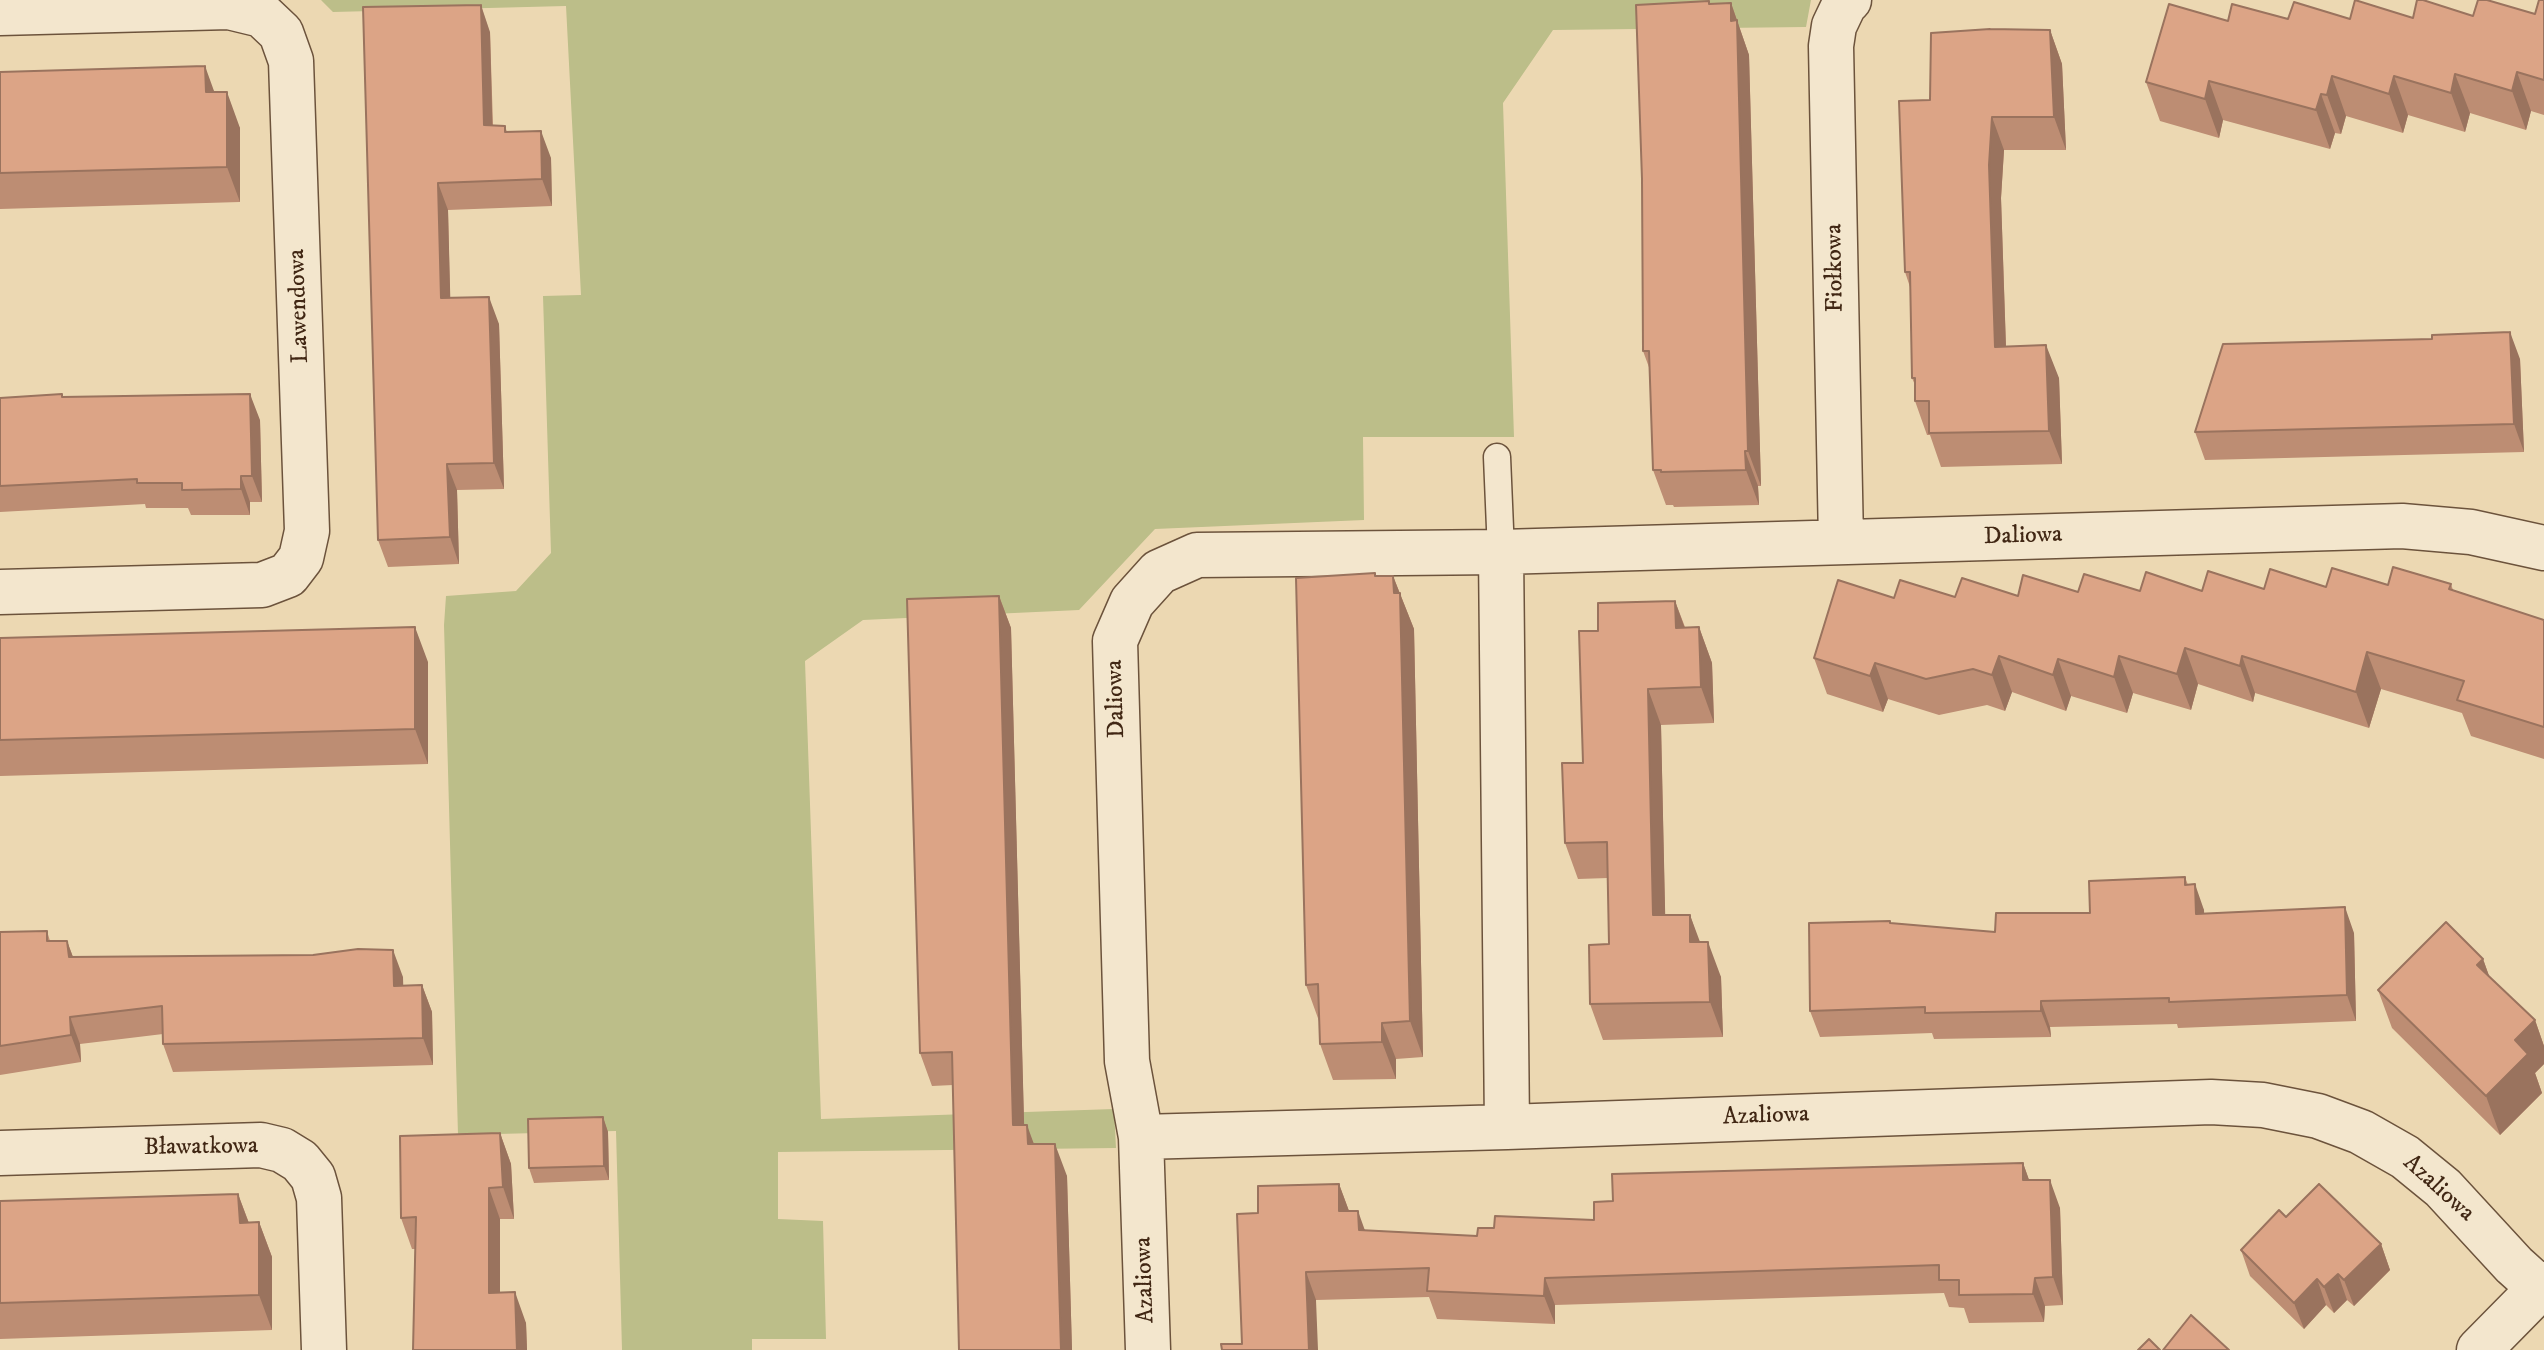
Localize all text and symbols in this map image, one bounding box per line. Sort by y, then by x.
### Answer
street label: Fiołkowa [1821,223,1851,313]
street label: Lawendowa [284,248,316,364]
street label: Daliowa [1983,521,2063,553]
street label: Daliowa [1101,659,1133,739]
street label: Azaliowa [1722,1101,1810,1133]
street label: Bławatkowa [144,1133,258,1163]
street label: Azaliowa [2396,1149,2480,1229]
street label: Azaliowa [1130,1236,1162,1324]

